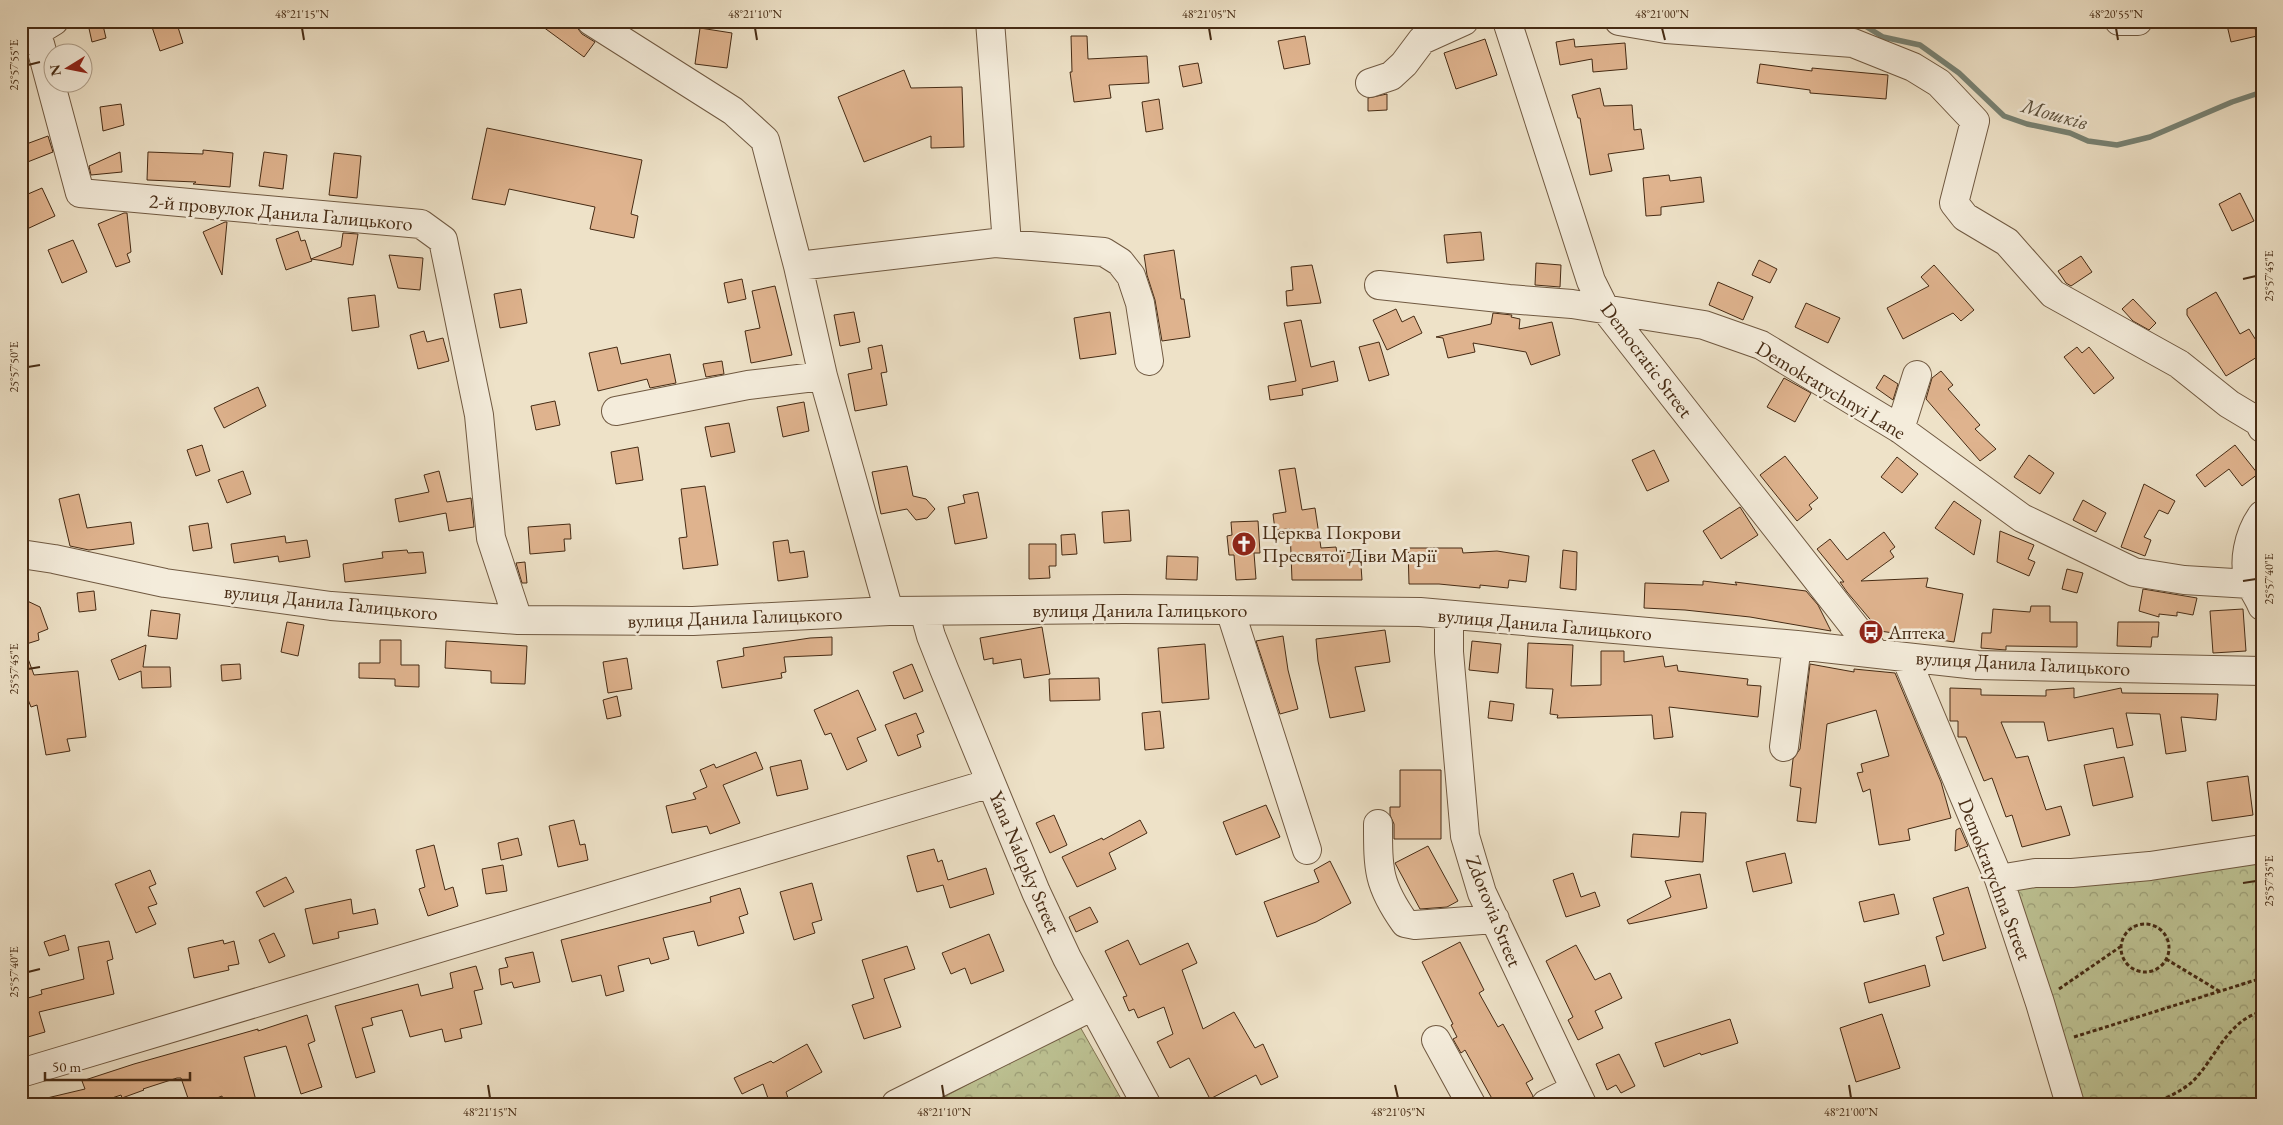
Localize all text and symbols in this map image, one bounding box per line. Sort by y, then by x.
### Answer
text: 48°21'15"N [275,6,329,22]
text: 48°21'10"N [728,6,782,22]
text: 48°21'05"N [1182,6,1236,22]
text: 48°21'00"N [1635,6,1689,22]
text: 48°20'55"N [2089,6,2143,22]
text: 25°57'55"E [6,39,22,91]
north arrow [42,42,92,92]
text: N [45,62,65,77]
water label: Мошків [2017,91,2091,136]
street label: 2-й провулок Данила Галицького [148,188,414,236]
text: 25°57'45"E [2261,250,2277,302]
street label: Democratic Street [1595,297,1699,424]
street label: Demokratychnyi Lane [1751,335,1911,445]
text: 25°57'50"E [6,341,22,393]
place label: Церква Покрови Пресвятої Діви Марії [1262,519,1438,568]
church icon: Церква Покрови Пресвятої Діви Марії [1231,531,1257,557]
text: 25°57'40"E [2261,553,2277,605]
street label: вулиця Данила Галицького [223,578,439,626]
street label: вулиця Данила Галицького [1033,597,1248,623]
street label: вулиця Данила Галицького [627,600,843,634]
street label: вулиця Данила Галицького [1437,602,1653,646]
bus stop icon: Аптека [1858,619,1884,645]
place label: Аптека [1887,619,1945,645]
text: 25°57'45"E [6,643,22,695]
street label: вулиця Данила Галицького [1915,644,2131,682]
street label: Yana Nalepky Street [983,787,1067,938]
street label: Demokratychna Street [1952,794,2038,964]
street label: Zdorovia Street [1460,851,1528,971]
text: 25°57'35"E [2261,855,2277,907]
text: 25°57'40"E [6,946,22,998]
scale bar [45,1050,190,1082]
text: 50 m [52,1057,81,1076]
text: 48°21'15"N [463,1104,517,1120]
text: 48°21'10"N [917,1104,971,1120]
text: 48°21'05"N [1371,1104,1425,1120]
text: 48°21'00"N [1824,1104,1878,1120]

